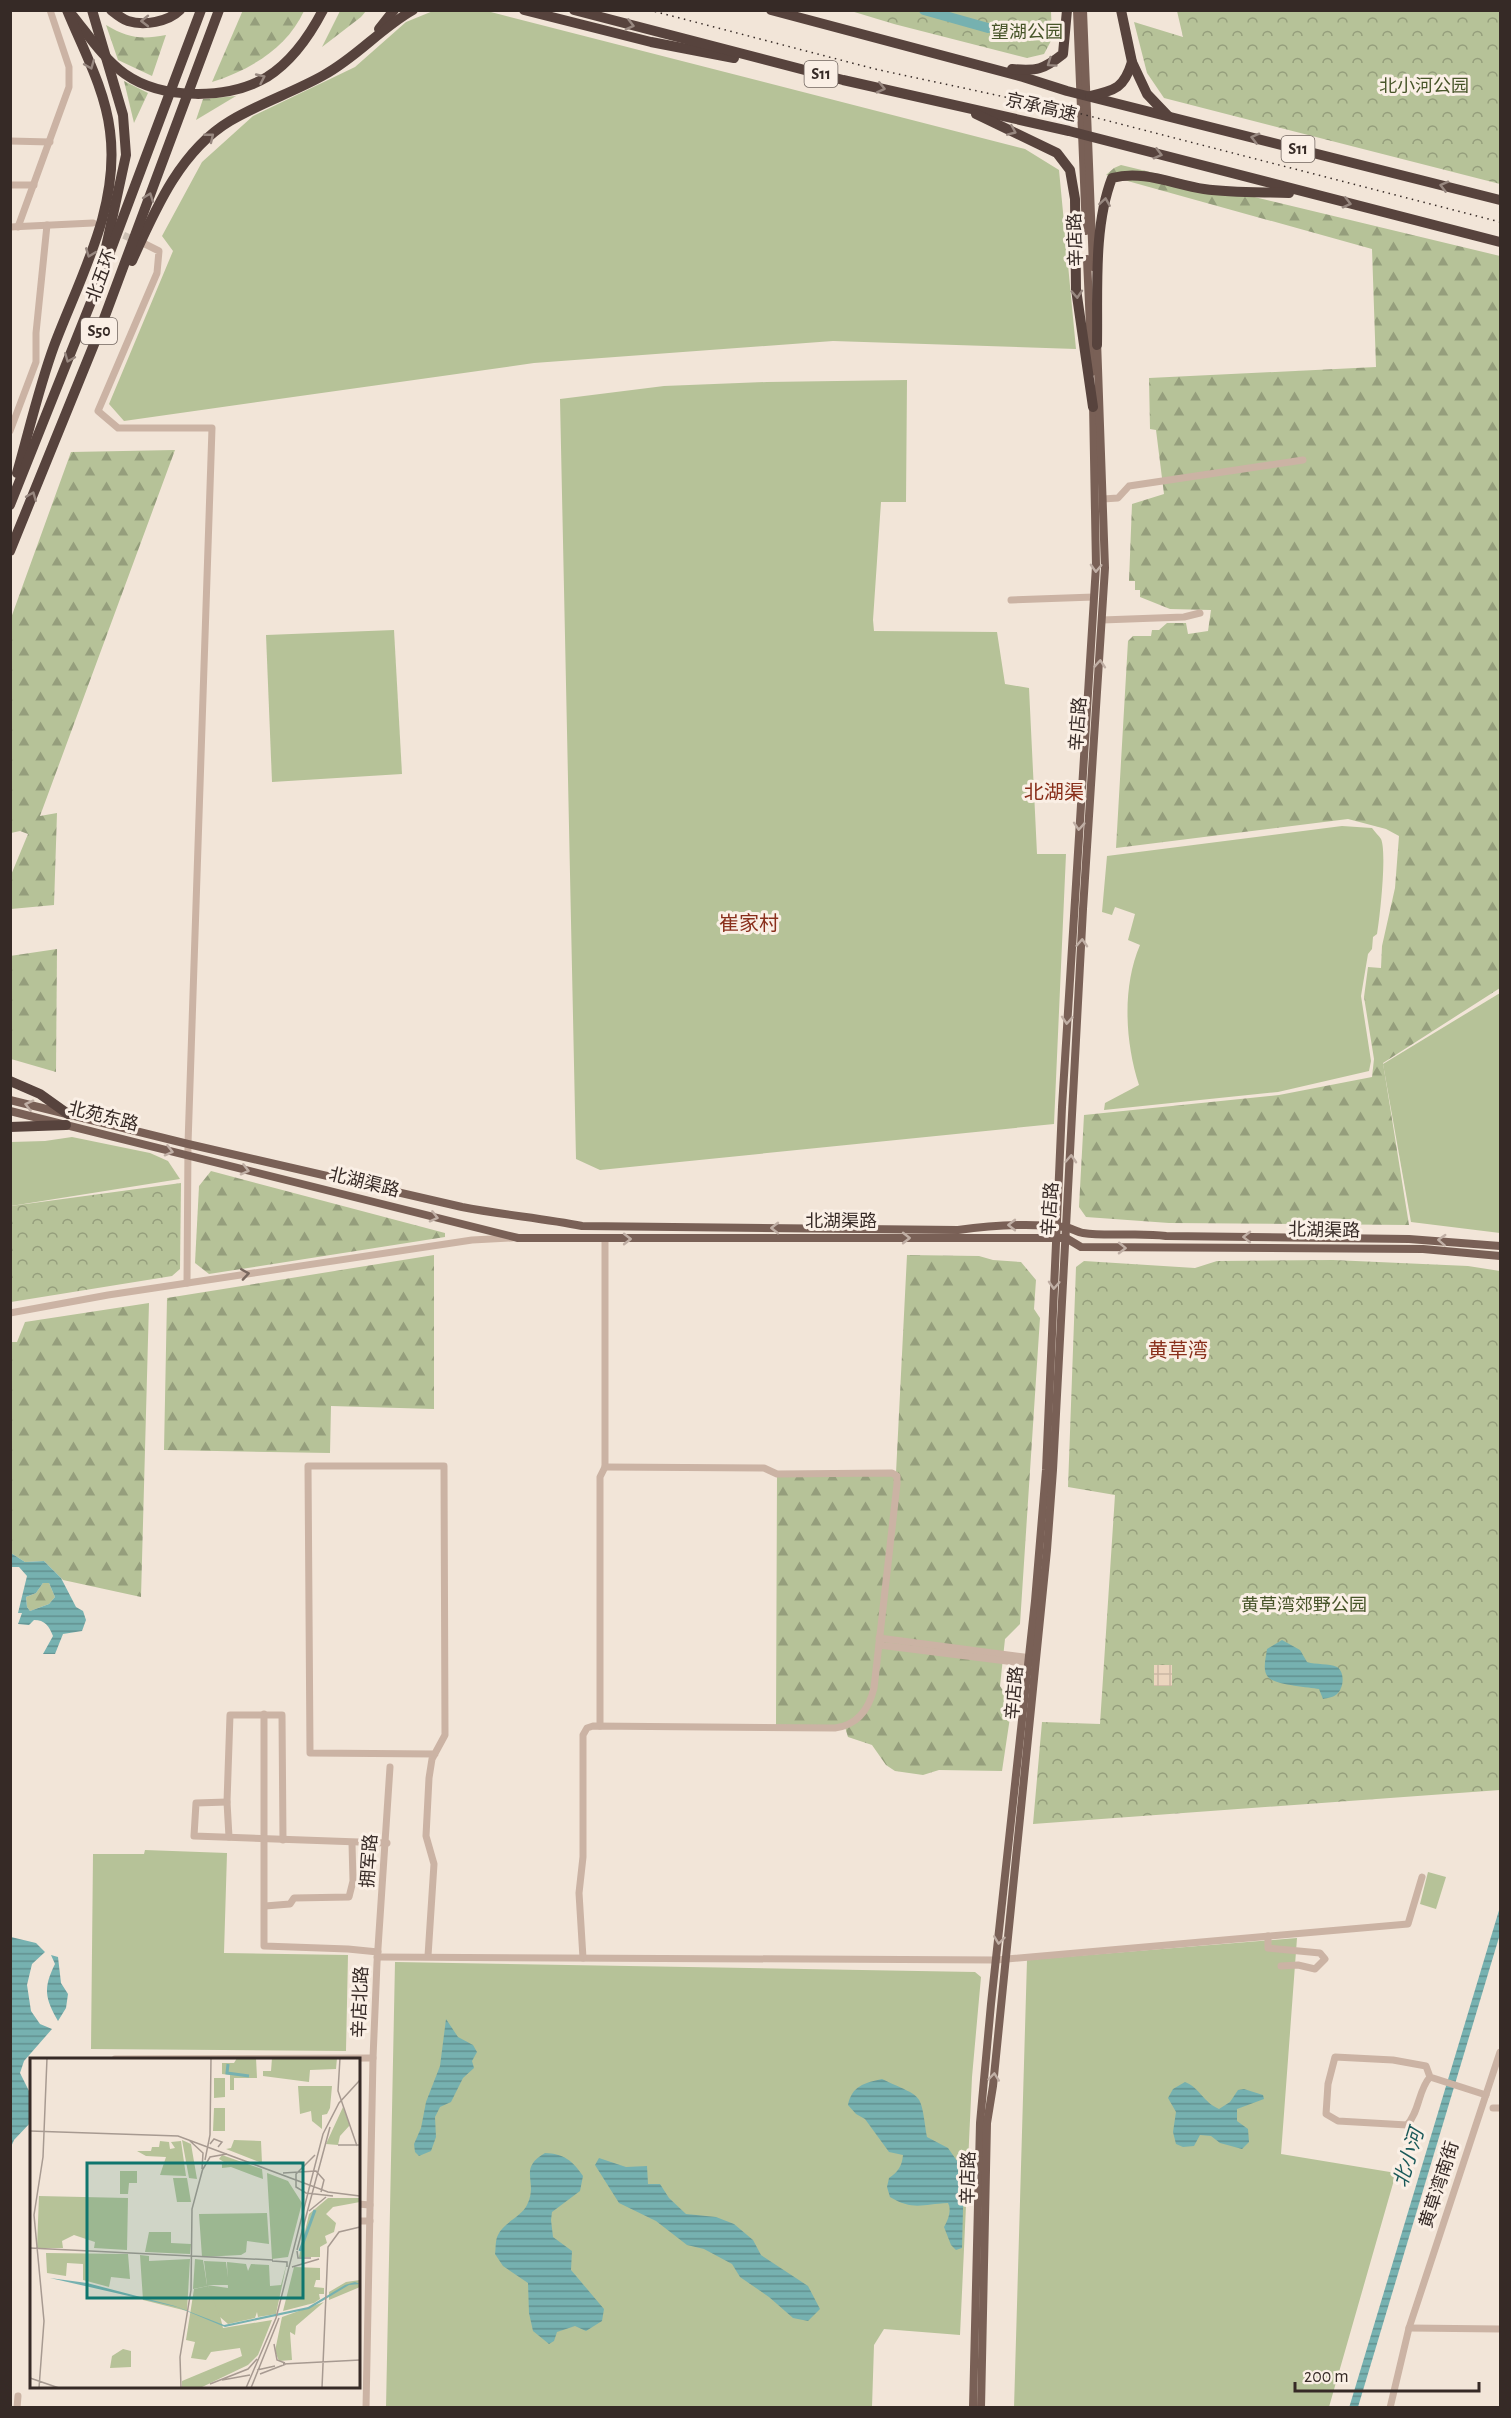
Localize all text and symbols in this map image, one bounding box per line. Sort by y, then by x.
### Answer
one-way arrow [141,15,150,28]
one-way arrow [625,18,635,30]
park label: 望湖公园 [991,23,1063,42]
one-way arrow [1047,55,1058,66]
one-way arrow [83,58,95,69]
road number: S11 [804,61,838,87]
one-way arrow [254,74,265,86]
park label: 北小河公园 [1379,76,1469,96]
one-way arrow [875,81,885,94]
street label: 京承高速 [1004,89,1079,125]
one-way arrow [1006,124,1017,136]
one-way arrow [203,133,214,144]
one-way arrow [1250,133,1260,146]
road number: S11 [1282,136,1314,162]
one-way arrow [1153,147,1163,160]
one-way arrow [1439,180,1449,193]
one-way arrow [141,192,154,203]
one-way arrow [1342,195,1352,208]
one-way arrow [1098,198,1110,207]
street label: 辛店路 [1064,213,1086,267]
street label: 北五环 [83,247,120,304]
one-way arrow [85,247,97,258]
one-way arrow [1070,289,1083,298]
road number: S50 [81,318,117,344]
one-way arrow [64,351,76,362]
one-way arrow [25,492,37,503]
one-way arrow [1089,564,1102,573]
one-way arrow [1093,660,1106,669]
street label: 辛店路 [1066,696,1090,752]
district label: 北湖渠 [1024,782,1084,803]
one-way arrow [1073,821,1086,830]
district label: 崔家村 [719,913,779,934]
one-way arrow [1075,938,1088,947]
one-way arrow [1061,1016,1074,1025]
street label: 北苑东路 [66,1098,141,1134]
one-way arrow [25,1099,35,1112]
one-way arrow [164,1143,174,1156]
one-way arrow [1064,1154,1077,1163]
one-way arrow [240,1162,250,1175]
street label: 北湖渠路 [327,1164,402,1200]
street label: 辛店路 [1038,1181,1062,1237]
one-way arrow [429,1210,439,1223]
street label: 北湖渠路 [805,1211,877,1231]
one-way arrow [1007,1219,1016,1232]
street label: 北湖渠路 [1288,1219,1360,1241]
one-way arrow [770,1222,779,1234]
one-way arrow [1243,1231,1252,1243]
one-way arrow [901,1232,910,1244]
one-way arrow [622,1233,631,1245]
one-way arrow [1438,1234,1447,1247]
one-way arrow [1117,1241,1126,1254]
one-way arrow [240,1269,250,1281]
one-way arrow [1048,1281,1061,1290]
district label: 黄草湾 [1148,1339,1208,1361]
park label: 黄草湾郊野公园 [1241,1595,1367,1615]
street label: 辛店路 [1002,1665,1026,1721]
street label: 拥军路 [357,1833,381,1889]
one-way arrow [993,1935,1005,1944]
street label: 辛店北路 [349,1966,371,2038]
inset map [30,2058,360,2388]
one-way arrow [987,2072,1000,2081]
water label: 北小河 [1390,2122,1429,2190]
street label: 黄草湾南街 [1416,2139,1462,2231]
street label: 辛店路 [958,2151,978,2205]
scale bar [1295,2355,1480,2393]
text: 200 m [1304,2368,1349,2386]

